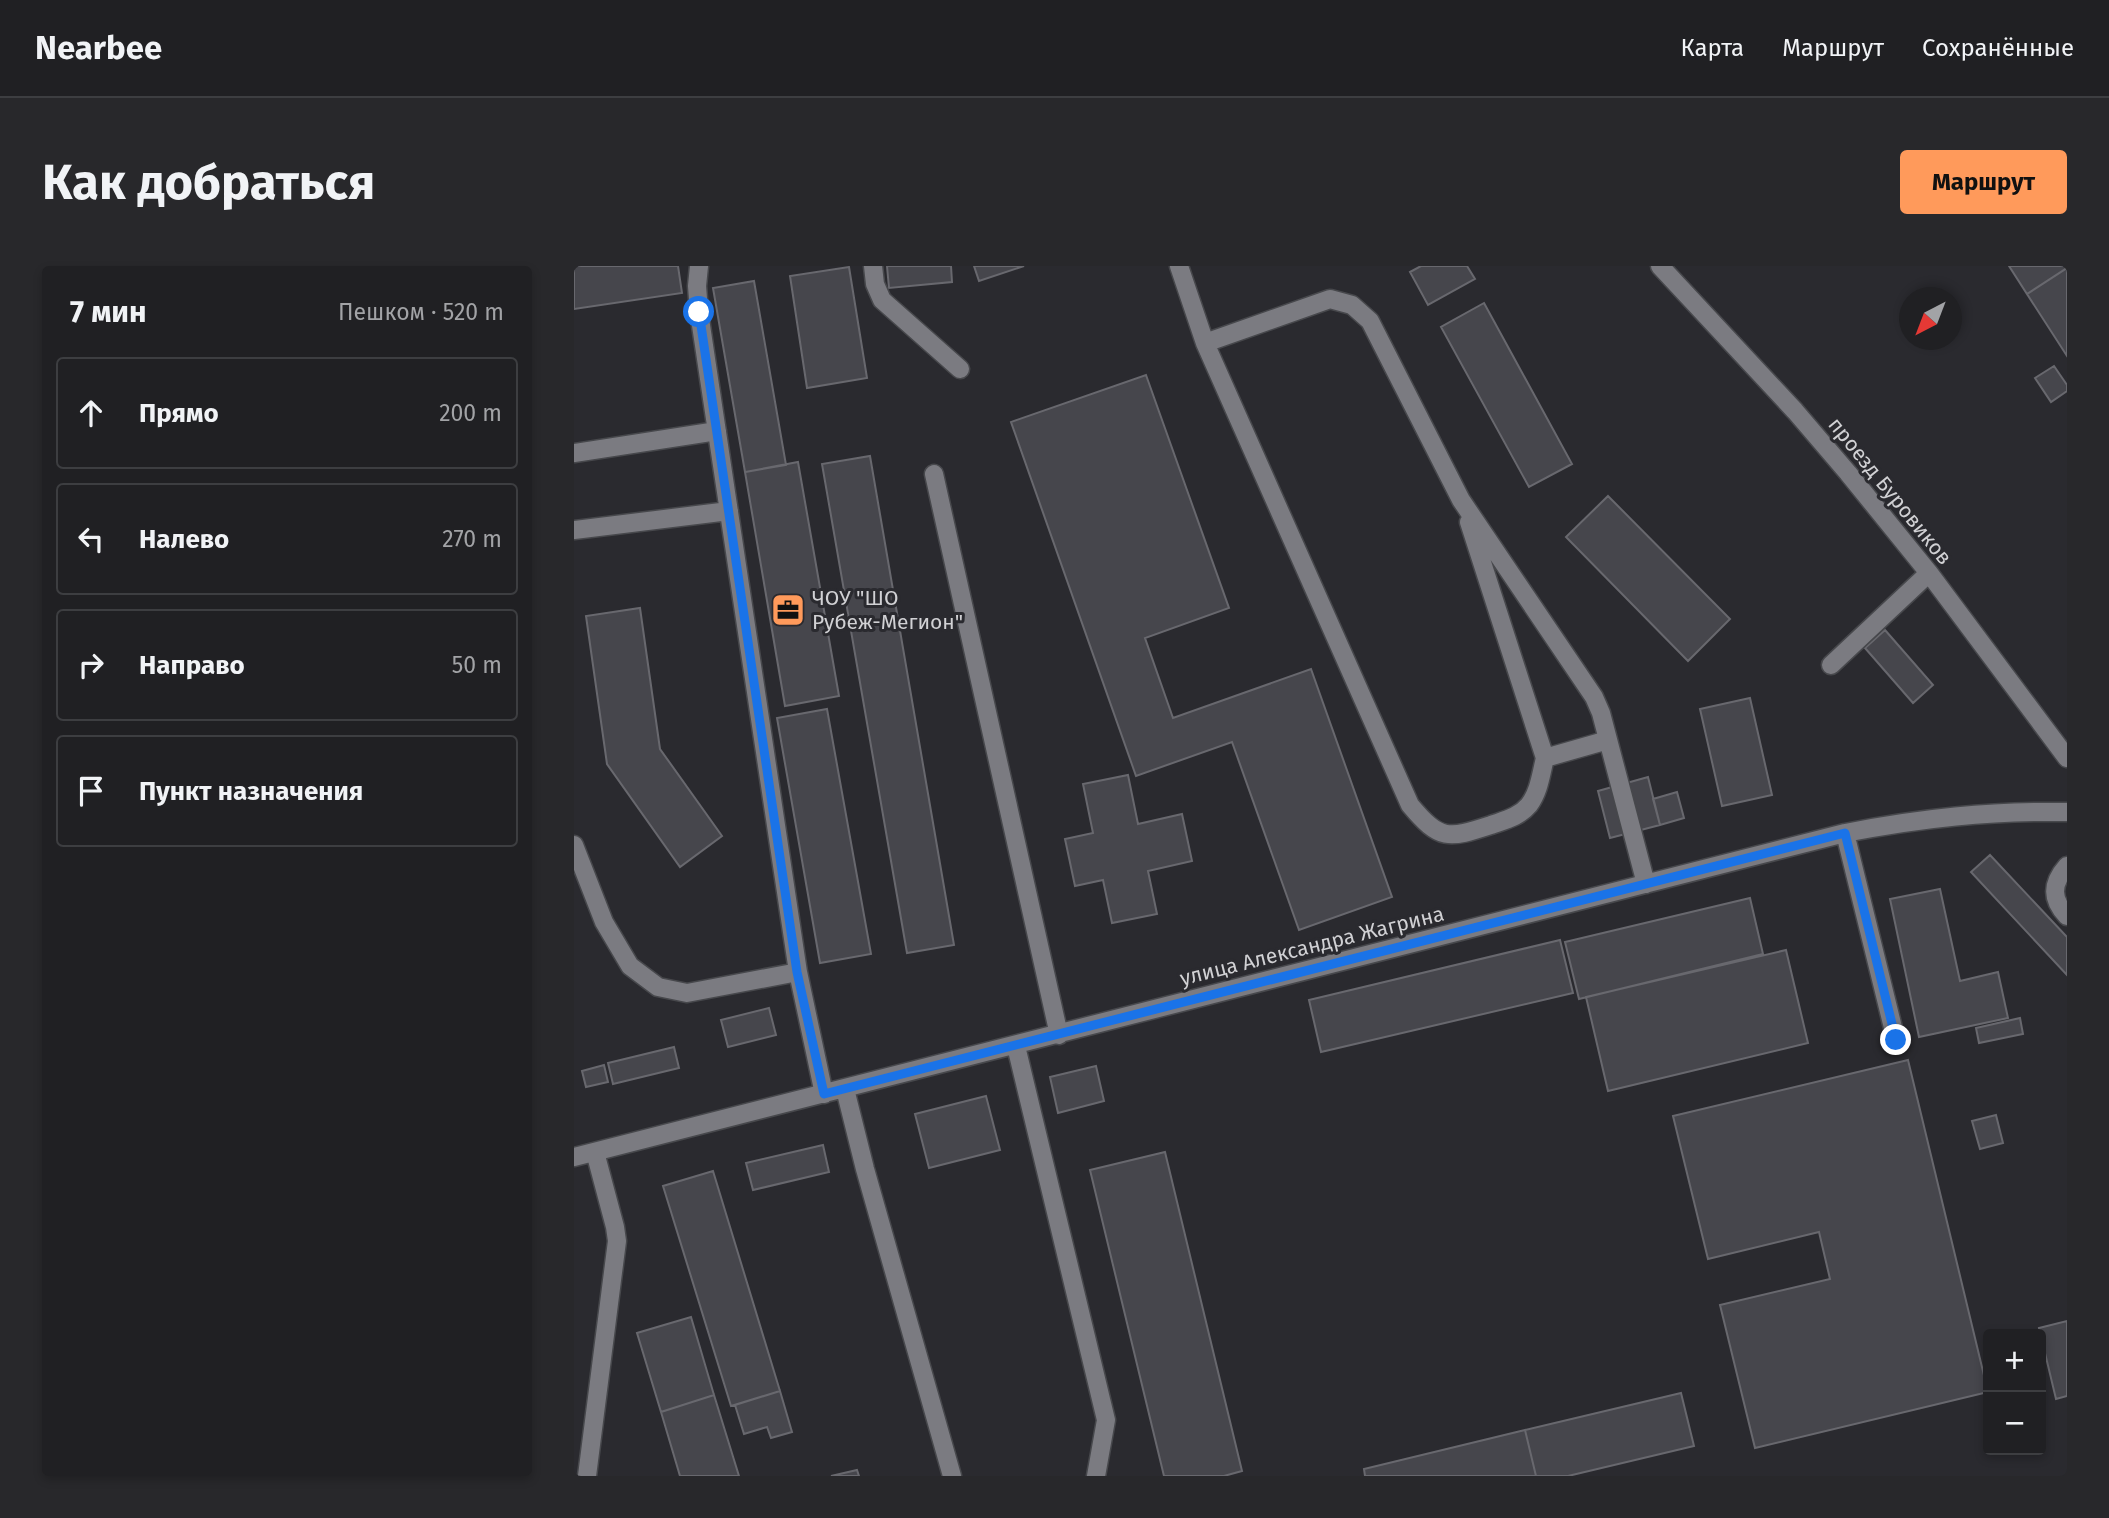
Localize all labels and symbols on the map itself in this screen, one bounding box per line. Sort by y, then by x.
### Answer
north arrow [1899,287,1962,350]
route start [683,296,714,327]
street label: проезд Буровиков [1823,412,1957,570]
place label: ЧОУ "ШО Рубеж-Мегион" [812,585,963,635]
office icon: ЧОУ "ШО Рубеж-Мегион" [769,591,807,629]
street label: улица Александра Жагрина [1177,901,1447,991]
route end [1880,1024,1911,1055]

